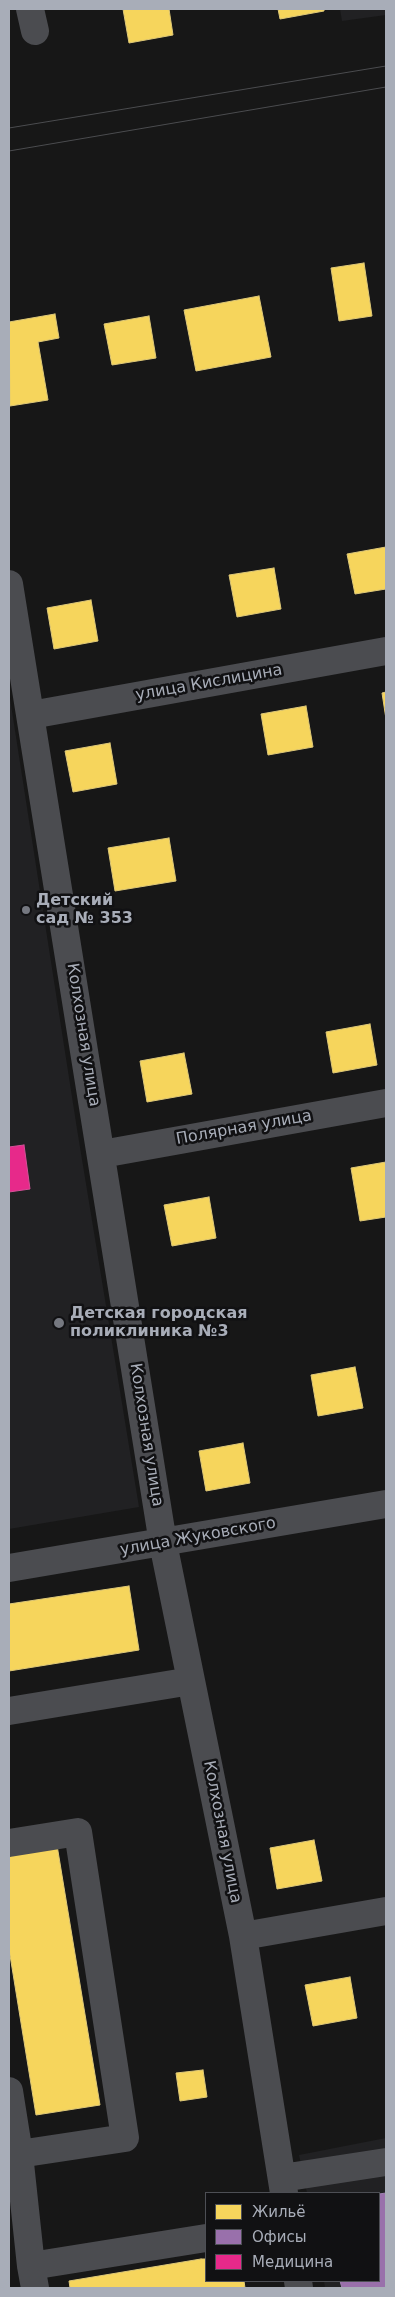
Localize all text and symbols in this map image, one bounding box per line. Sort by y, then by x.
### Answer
street label: улица Кислицина [134,661,284,705]
place label: Детский сад № 353 [36,891,133,929]
marker: Детский сад № 353 [20,904,32,916]
street label: Колхозная улица [62,962,104,1108]
street label: Полярная улица [175,1107,313,1149]
place label: Детская городская поликлиника №3 [70,1304,247,1342]
marker: Детская городская поликлиника №3 [52,1316,66,1330]
street label: Колхозная улица [125,1362,167,1508]
street label: улица Жуковского [119,1514,277,1560]
street label: Колхозная улица [199,1759,245,1905]
legend [205,2192,380,2282]
text: Жильё [252,2203,306,2221]
text: Офисы [252,2228,306,2246]
text: Медицина [252,2253,333,2271]

